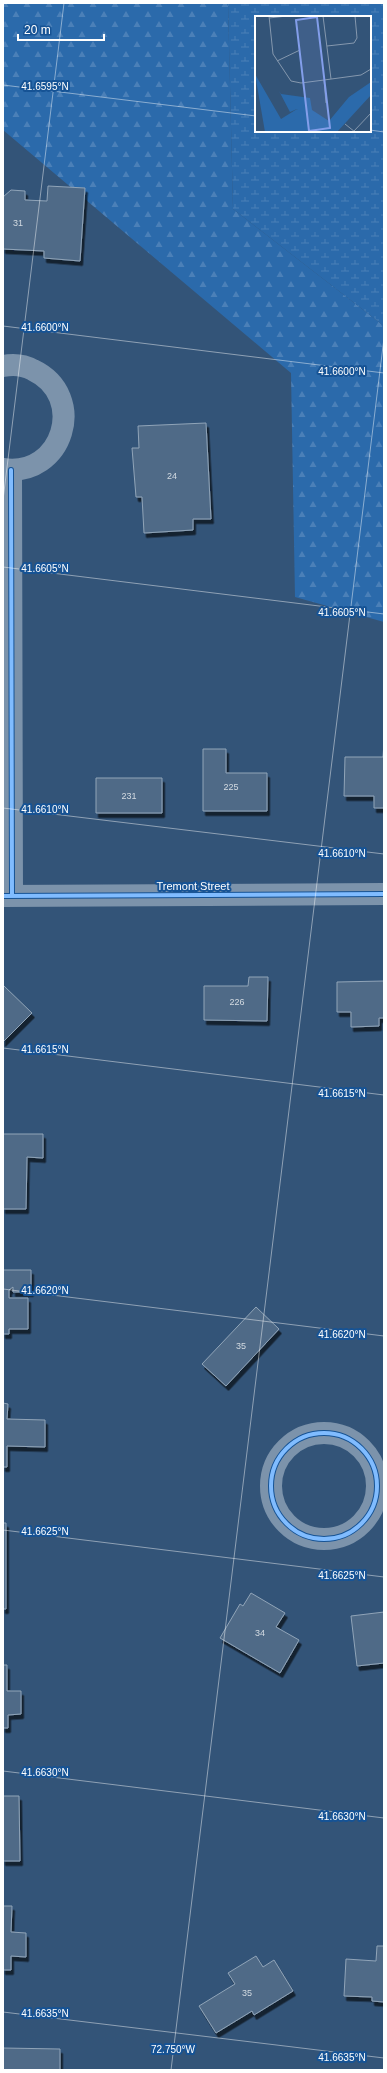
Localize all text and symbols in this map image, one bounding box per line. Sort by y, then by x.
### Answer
scale bar [18,16,104,42]
inset map [255,16,371,132]
text: 20 m [24,23,51,37]
text: 41.6595°N [21,81,69,92]
house number: 31 [13,218,23,228]
text: 41.6600°N [21,322,69,333]
text: 41.6600°N [318,366,366,377]
house number: 24 [167,471,177,481]
text: 41.6605°N [21,563,69,574]
text: 41.6605°N [318,607,366,618]
house number: 225 [223,782,239,792]
house number: 231 [121,791,137,801]
text: 41.6610°N [21,804,69,815]
text: 41.6610°N [318,848,366,859]
street label: Tremont Street [157,880,229,892]
house number: 226 [229,997,245,1007]
text: 41.6615°N [21,1044,69,1055]
text: 41.6615°N [318,1088,366,1099]
text: 41.6620°N [21,1285,69,1296]
text: 41.6620°N [318,1329,366,1340]
house number: 35 [236,1341,246,1351]
text: 41.6625°N [21,1526,69,1537]
text: 41.6625°N [318,1570,366,1581]
house number: 34 [255,1628,265,1638]
text: 41.6630°N [21,1767,69,1778]
text: 41.6630°N [318,1811,366,1822]
house number: 35 [242,1988,252,1998]
text: 41.6635°N [21,2008,69,2019]
text: 72.750°W [151,2044,196,2055]
text: 41.6635°N [318,2052,366,2063]

